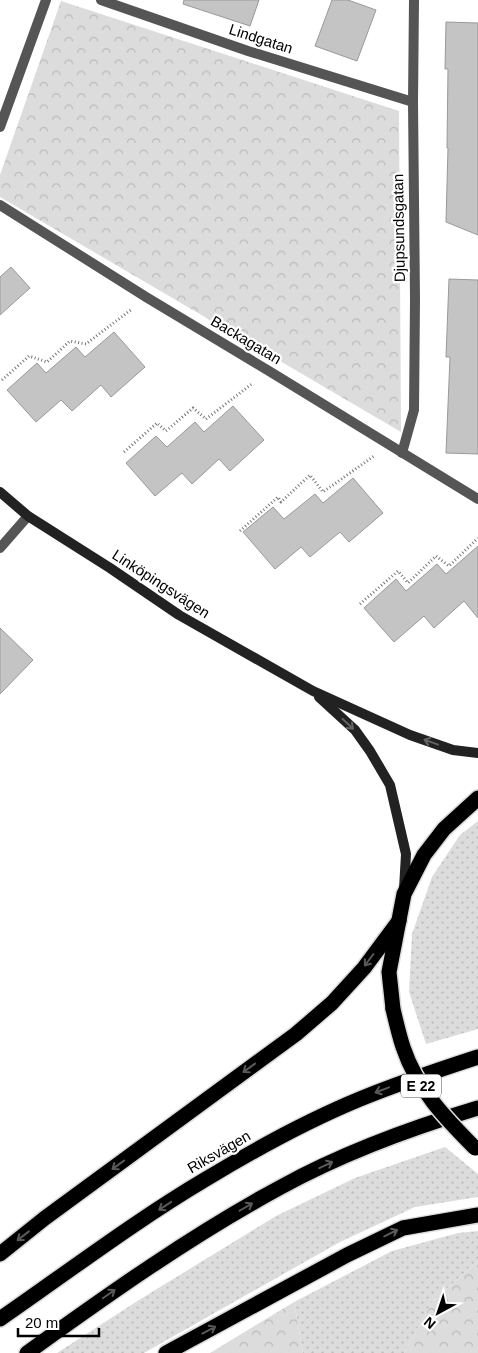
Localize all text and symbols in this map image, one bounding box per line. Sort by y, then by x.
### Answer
street label: Lindgatan [227,20,295,57]
street label: Djupsundsgatan [389,174,408,282]
street label: Backagatan [208,312,285,367]
street label: Linköpingsvägen [109,546,213,621]
one-way arrow [342,718,355,730]
one-way arrow [424,737,439,746]
one-way arrow [364,953,375,966]
one-way arrow [243,1063,256,1074]
road number: E 22 [401,1074,441,1098]
one-way arrow [375,1086,391,1095]
street label: Riksvägen [184,1127,253,1176]
one-way arrow [111,1160,125,1170]
one-way arrow [318,1160,333,1170]
one-way arrow [158,1200,172,1211]
one-way arrow [238,1201,253,1211]
one-way arrow [383,1228,398,1237]
one-way arrow [17,1231,30,1242]
north arrow [413,1288,463,1338]
one-way arrow [102,1289,116,1299]
scale bar [18,1306,99,1338]
text: 20 m [25,1314,58,1331]
text: N [421,1314,439,1332]
one-way arrow [201,1325,216,1335]

